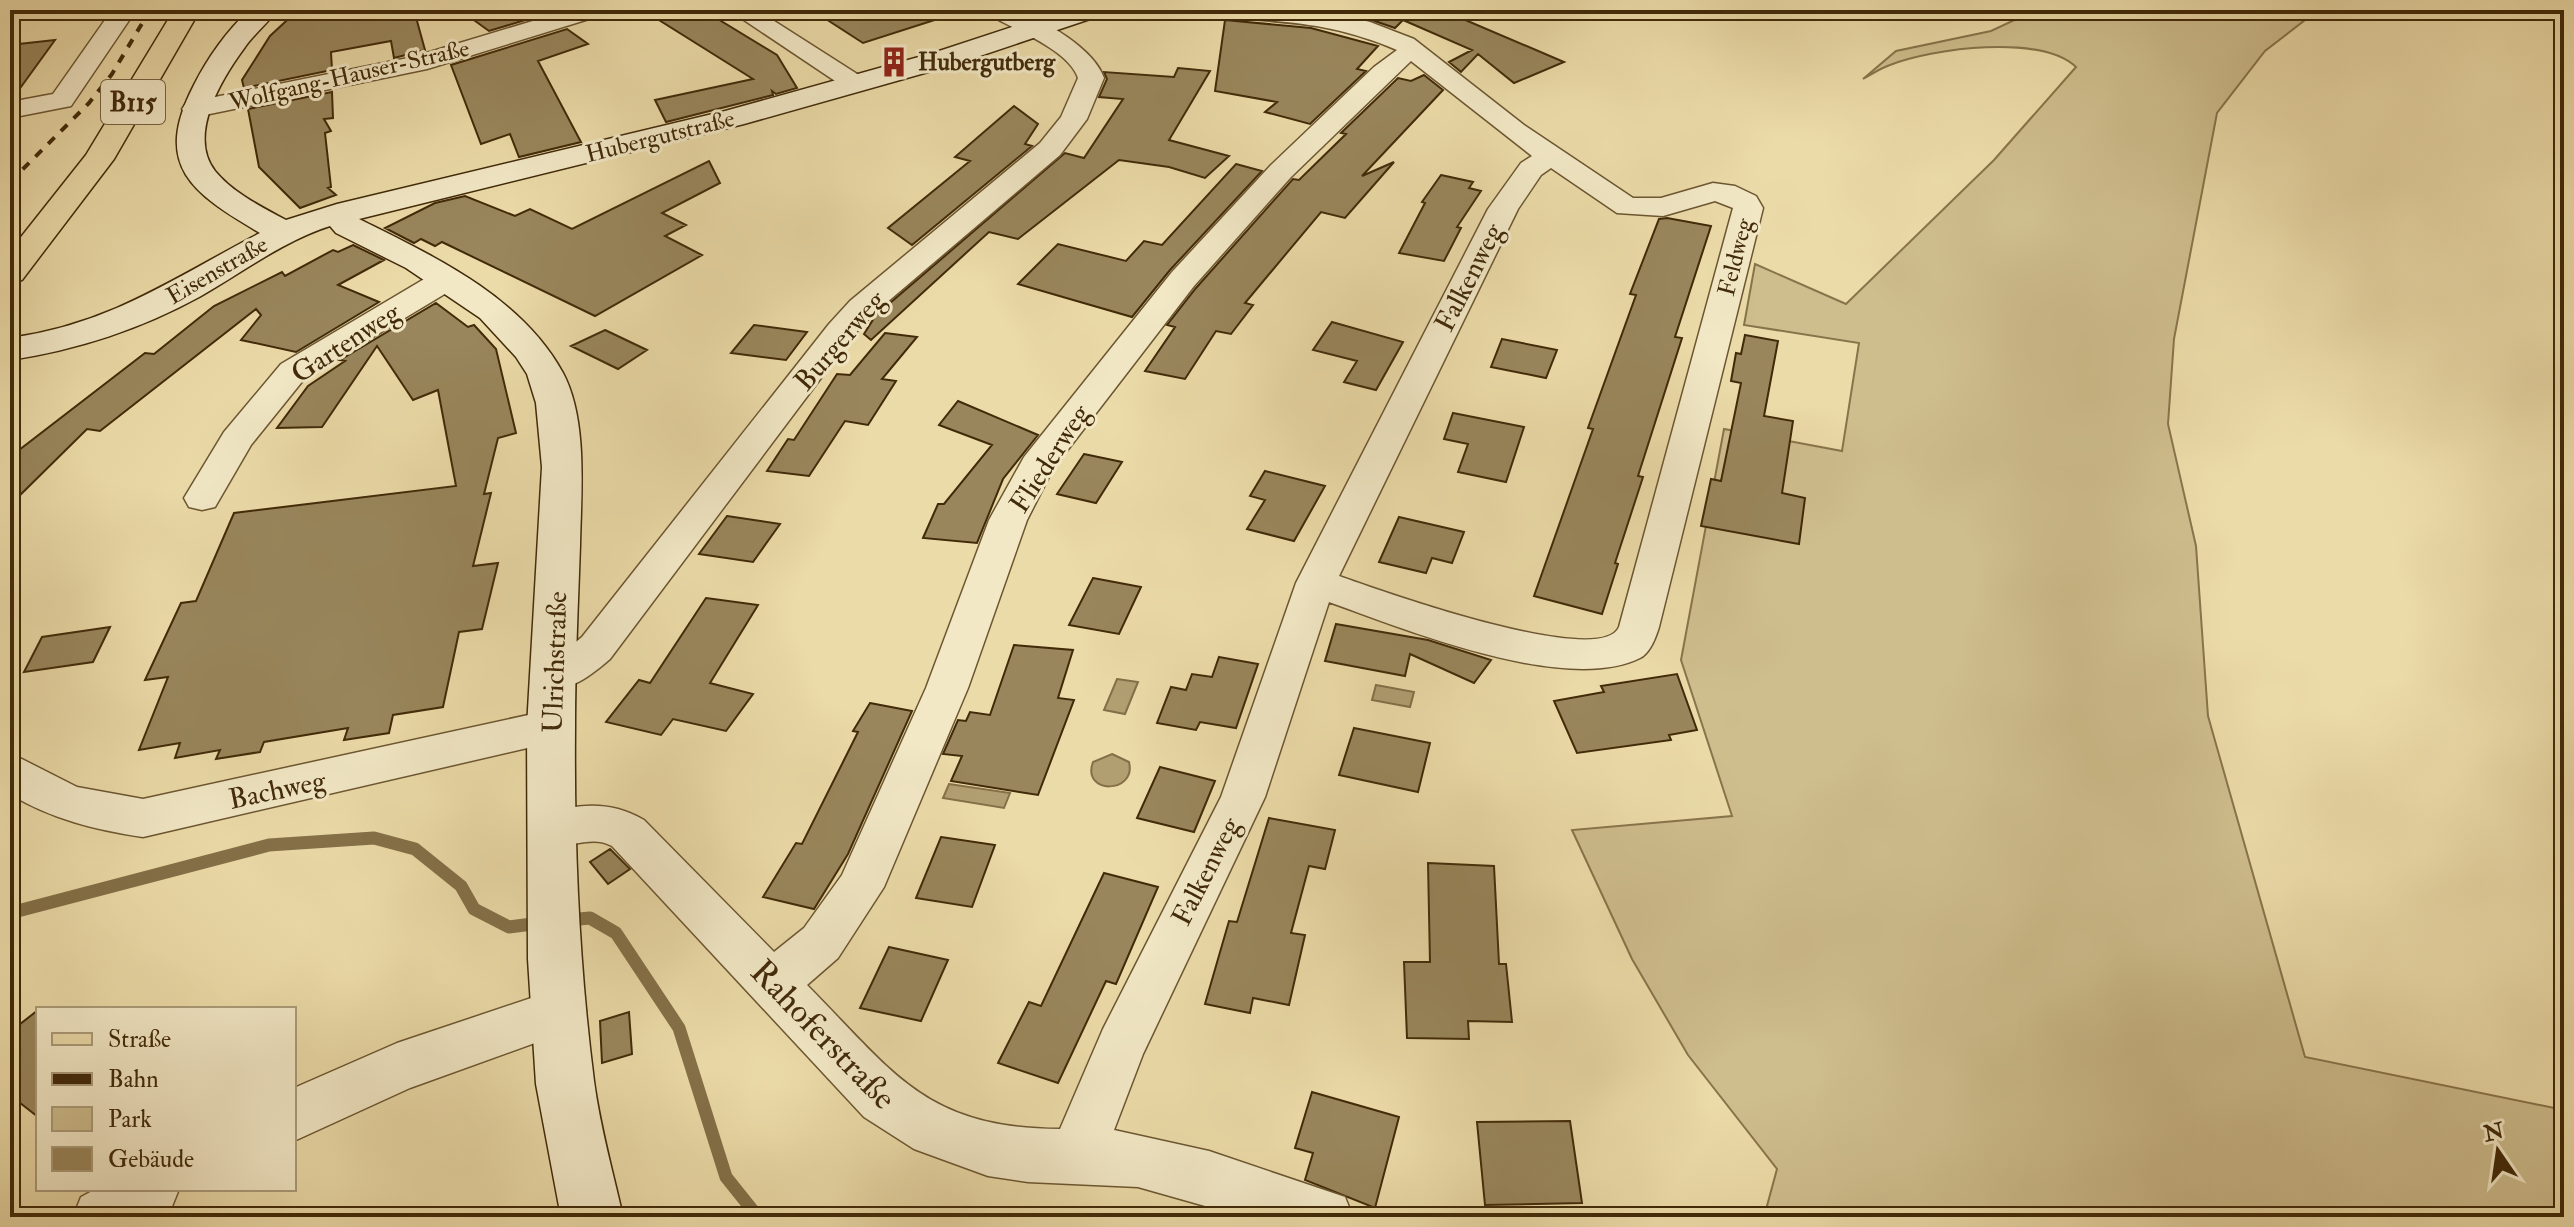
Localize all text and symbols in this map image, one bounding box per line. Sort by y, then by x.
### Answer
street label: Wolfgang-Hauser-Straße [225,33,472,118]
building icon: Hubergutberg [877,45,911,79]
place label: Hubergutberg [918,47,1056,78]
road number: B115 [101,80,165,124]
street label: Hubergutstraße [582,103,738,170]
street label: Feldweg [1711,214,1760,299]
street label: Falkenweg [1427,217,1512,338]
street label: Eisenstraße [161,229,274,312]
street label: Burgerweg [787,283,894,398]
street label: Gartenweg [285,294,408,391]
street label: Fliederweg [1002,397,1099,520]
street label: Ulrichstraße [536,590,575,734]
street label: Bachweg [226,763,330,818]
street label: Falkenweg [1164,811,1249,932]
street label: Rahoferstraße [741,951,905,1119]
legend [36,1007,296,1191]
text: Straße [108,1024,171,1055]
text: Bahn [108,1064,159,1095]
text: Park [108,1104,152,1135]
north arrow [2458,1111,2538,1191]
text: N [2480,1117,2507,1149]
text: Gebäude [108,1144,194,1175]

